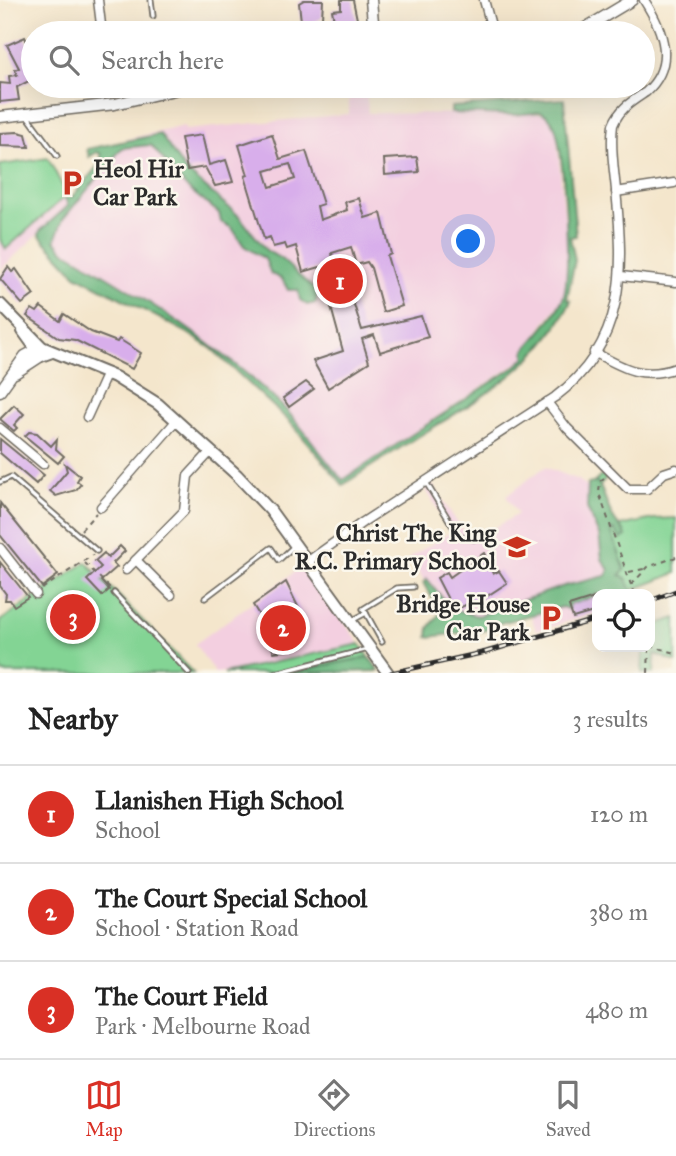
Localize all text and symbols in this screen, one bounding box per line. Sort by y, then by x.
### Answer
search box [21,21,655,98]
icon: search [45,41,83,79]
text: Search here [101,44,224,76]
place label: Heol Hir Car Park [93,154,185,212]
parking icon: Heol Hir Car Park [57,168,87,198]
your location [451,224,485,258]
pin: 1 [317,255,363,307]
place label: Christ The King R.C. Primary School [294,518,497,576]
school or university icon: Christ The King R.C. Primary School [502,532,532,562]
place label: Bridge House Car Park [396,589,531,647]
map controls [592,589,655,652]
button: locate [592,589,655,652]
pin: 3 [50,591,96,643]
pin: 2 [260,602,306,654]
parking icon: Bridge House Car Park [536,603,566,633]
text: Nearby [28,701,118,737]
text: 3 results [572,705,648,733]
text: Llanishen High School [95,784,344,816]
text: 1 [46,800,56,828]
text: 120 m [590,800,648,828]
text: School [95,816,160,844]
text: The Court Special School [95,882,367,914]
text: 2 [45,898,57,926]
text: 380 m [589,898,648,926]
text: School · Station Road [95,914,299,942]
text: The Court Field [95,980,268,1012]
text: 3 [46,996,56,1024]
text: 480 m [585,996,648,1024]
text: Park · Melbourne Road [95,1012,311,1040]
tab: Map [85,1076,123,1141]
tab: Directions [293,1076,375,1141]
tab: Saved [546,1076,591,1141]

